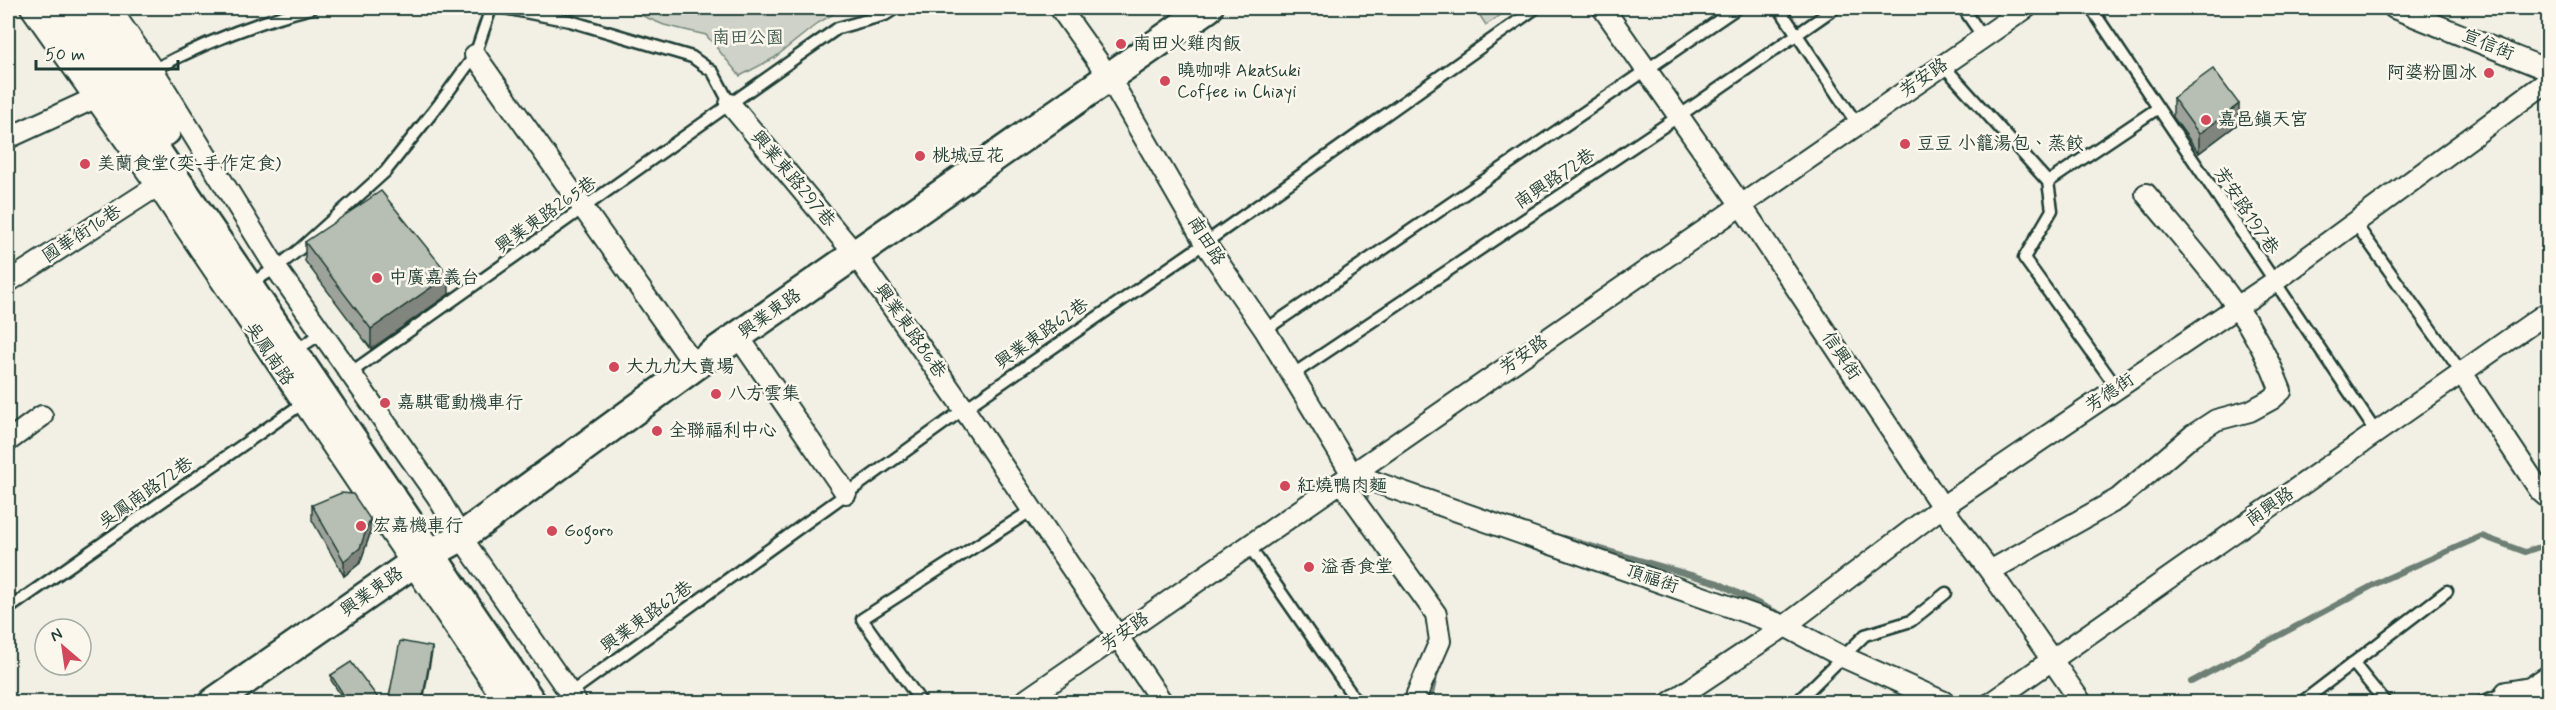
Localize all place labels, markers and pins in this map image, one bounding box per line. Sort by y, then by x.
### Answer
place label: 南田火雞肉飯 [1133,32,1241,56]
marker: 南田火雞肉飯 [1114,37,1128,51]
place label: 曉咖啡 Akatsuki Coffee in Chiayi [1177,59,1301,104]
place label: 阿婆粉圓冰 [2387,61,2477,85]
marker: 阿婆粉圓冰 [2482,66,2496,80]
marker: 曉咖啡 Akatsuki Coffee in Chiayi [1158,74,1172,88]
place label: 嘉邑鎮天宮 [2218,108,2308,132]
marker: 嘉邑鎮天宮 [2199,113,2213,127]
place label: 豆豆 小籠湯包、蒸餃 [1917,132,2084,156]
marker: 豆豆 小籠湯包、蒸餃 [1898,137,1912,151]
place label: 桃城豆花 [932,144,1004,168]
marker: 桃城豆花 [913,149,927,163]
place label: 美蘭食堂(奕-手作定食) [97,152,282,176]
marker: 美蘭食堂(奕-手作定食) [78,157,92,171]
place label: 中廣嘉義台 [389,266,479,290]
marker: 中廣嘉義台 [370,271,384,285]
place label: 大九九大賣場 [626,355,734,379]
marker: 大九九大賣場 [607,360,621,374]
place label: 八方雲集 [728,382,800,406]
marker: 八方雲集 [709,387,723,401]
place label: 嘉騏電動機車行 [397,391,523,415]
marker: 嘉騏電動機車行 [378,396,392,410]
place label: 全聯福利中心 [669,419,777,443]
marker: 全聯福利中心 [650,424,664,438]
place label: 紅燒鴨肉麵 [1297,474,1387,498]
marker: 紅燒鴨肉麵 [1278,479,1292,493]
place label: 宏嘉機車行 [373,514,463,538]
marker: 宏嘉機車行 [354,519,368,533]
place label: Gogoro [564,519,613,545]
marker: Gogoro [545,524,559,538]
place label: 溢香食堂 [1321,555,1393,579]
marker: 溢香食堂 [1302,560,1316,574]

